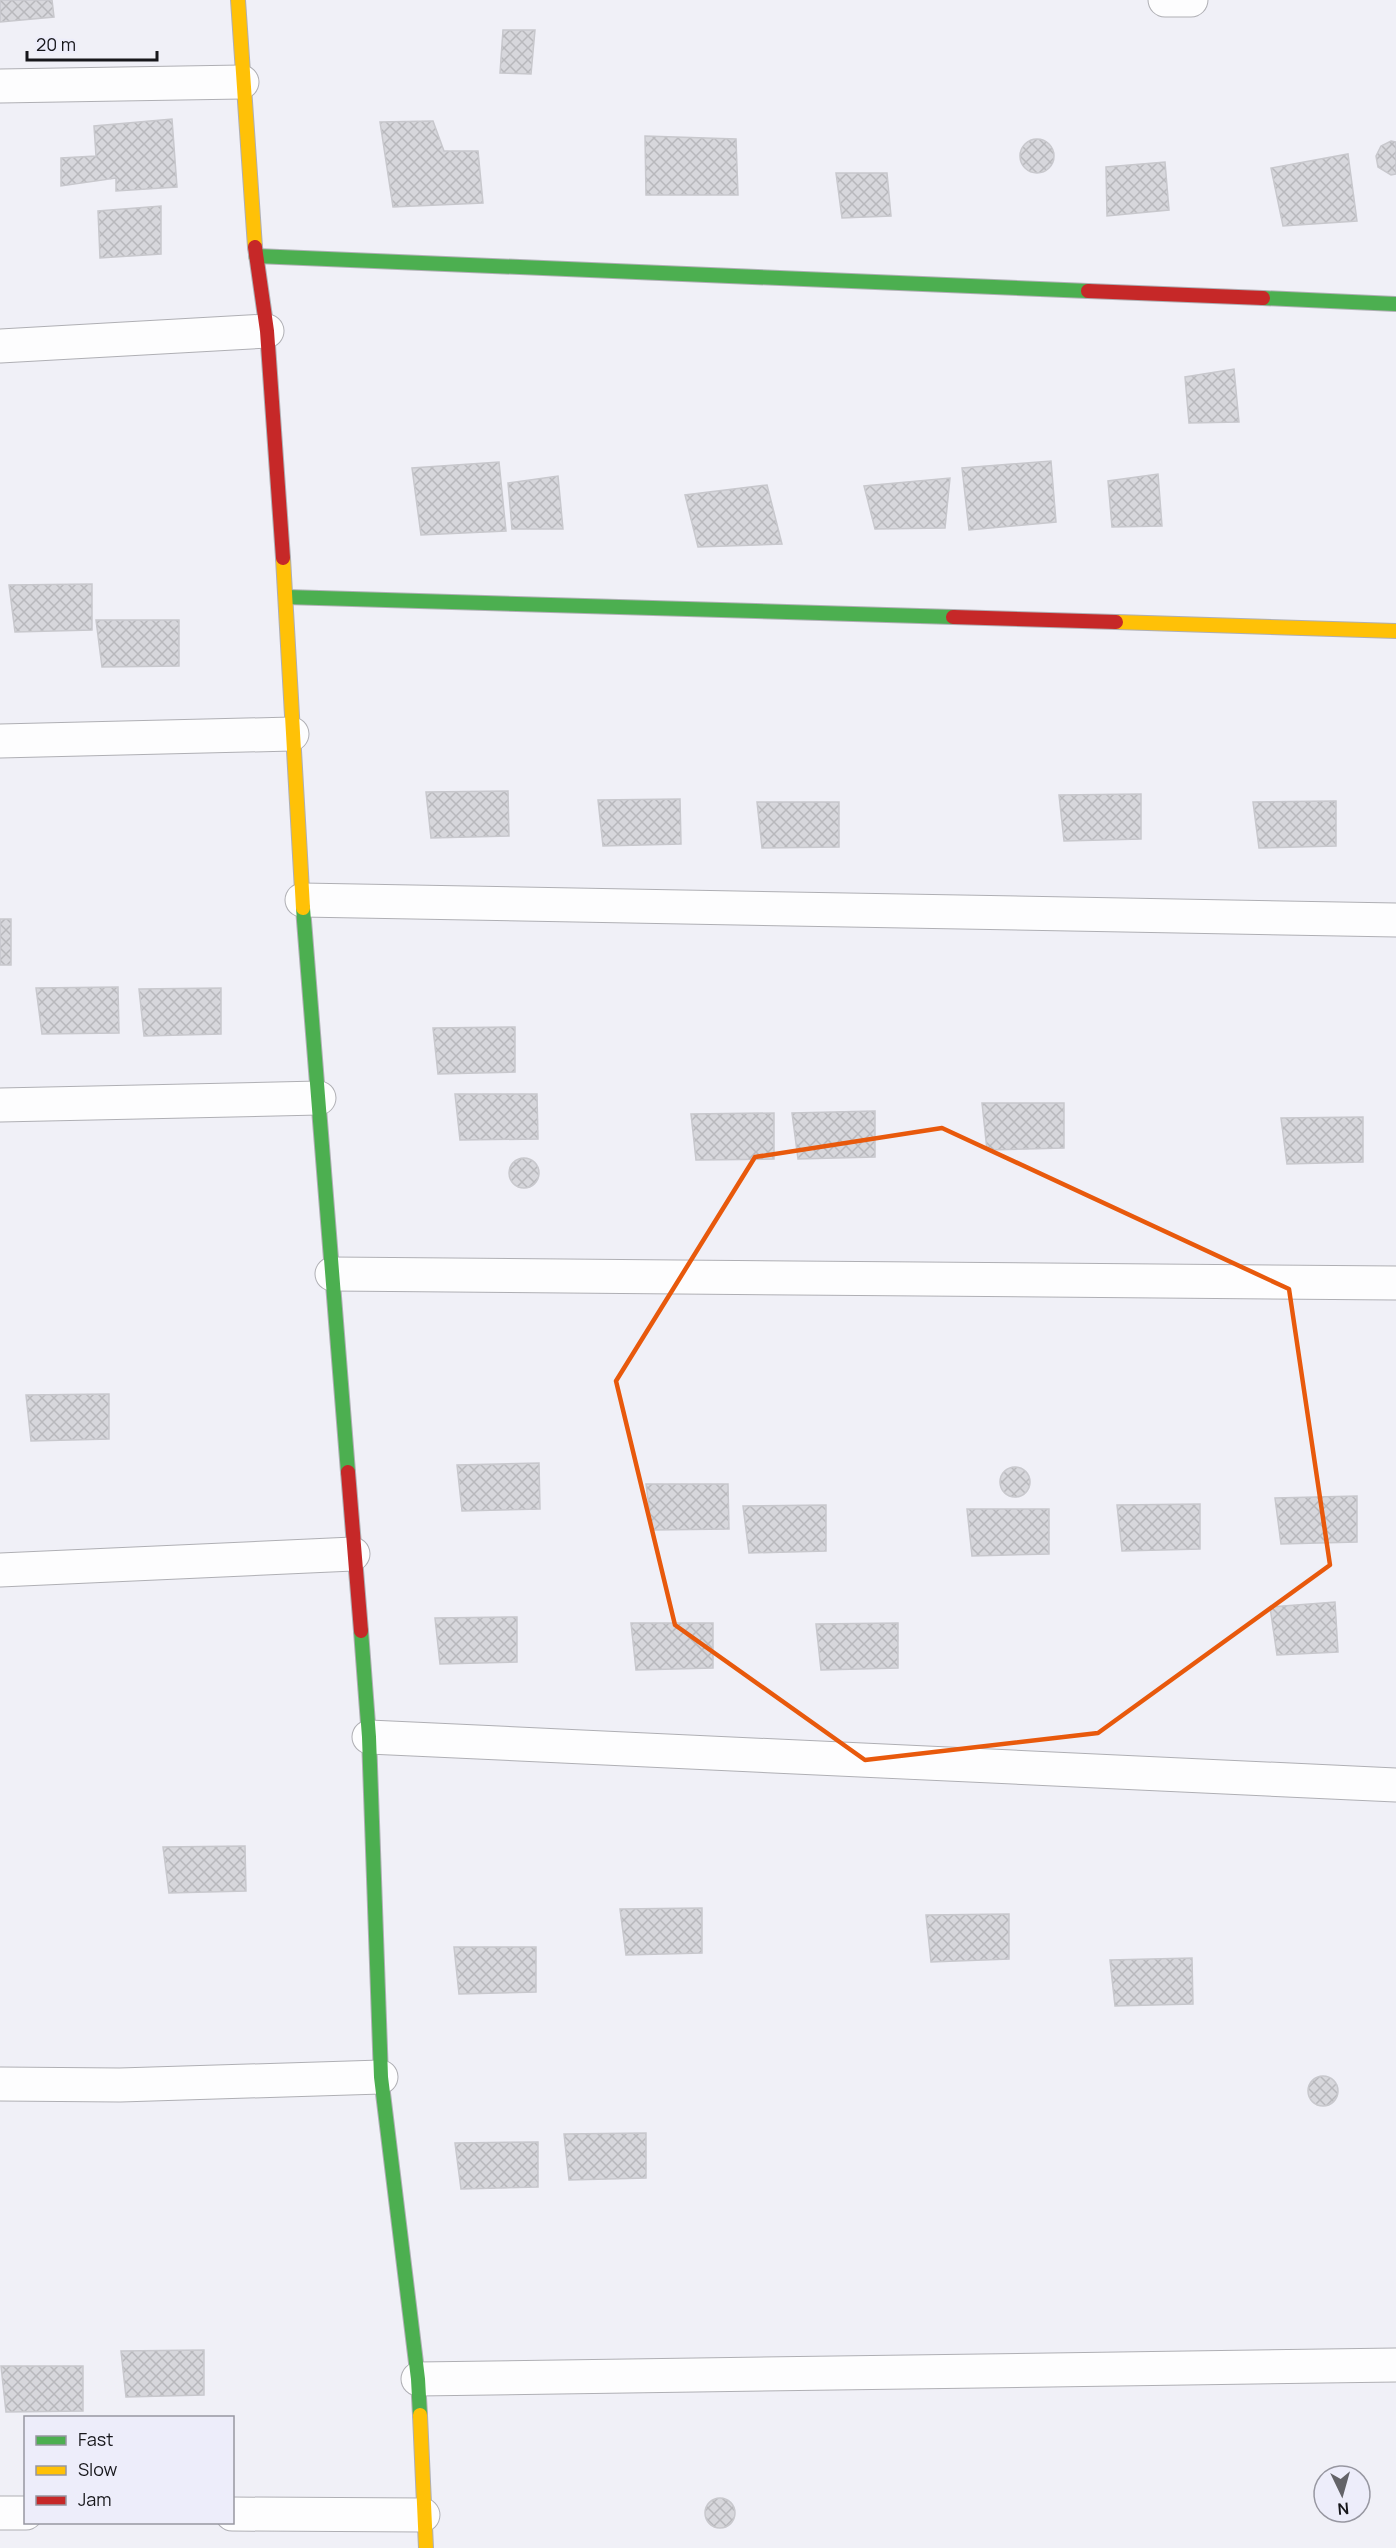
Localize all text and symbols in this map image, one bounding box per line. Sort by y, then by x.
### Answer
scale bar [27,24,158,62]
text: 20 m [36,32,76,56]
legend [24,2416,234,2524]
text: Fast [78,2427,113,2451]
text: Slow [78,2457,118,2481]
north arrow [1312,2464,1372,2524]
text: Jam [78,2487,112,2511]
text: N [1337,2497,1350,2520]

